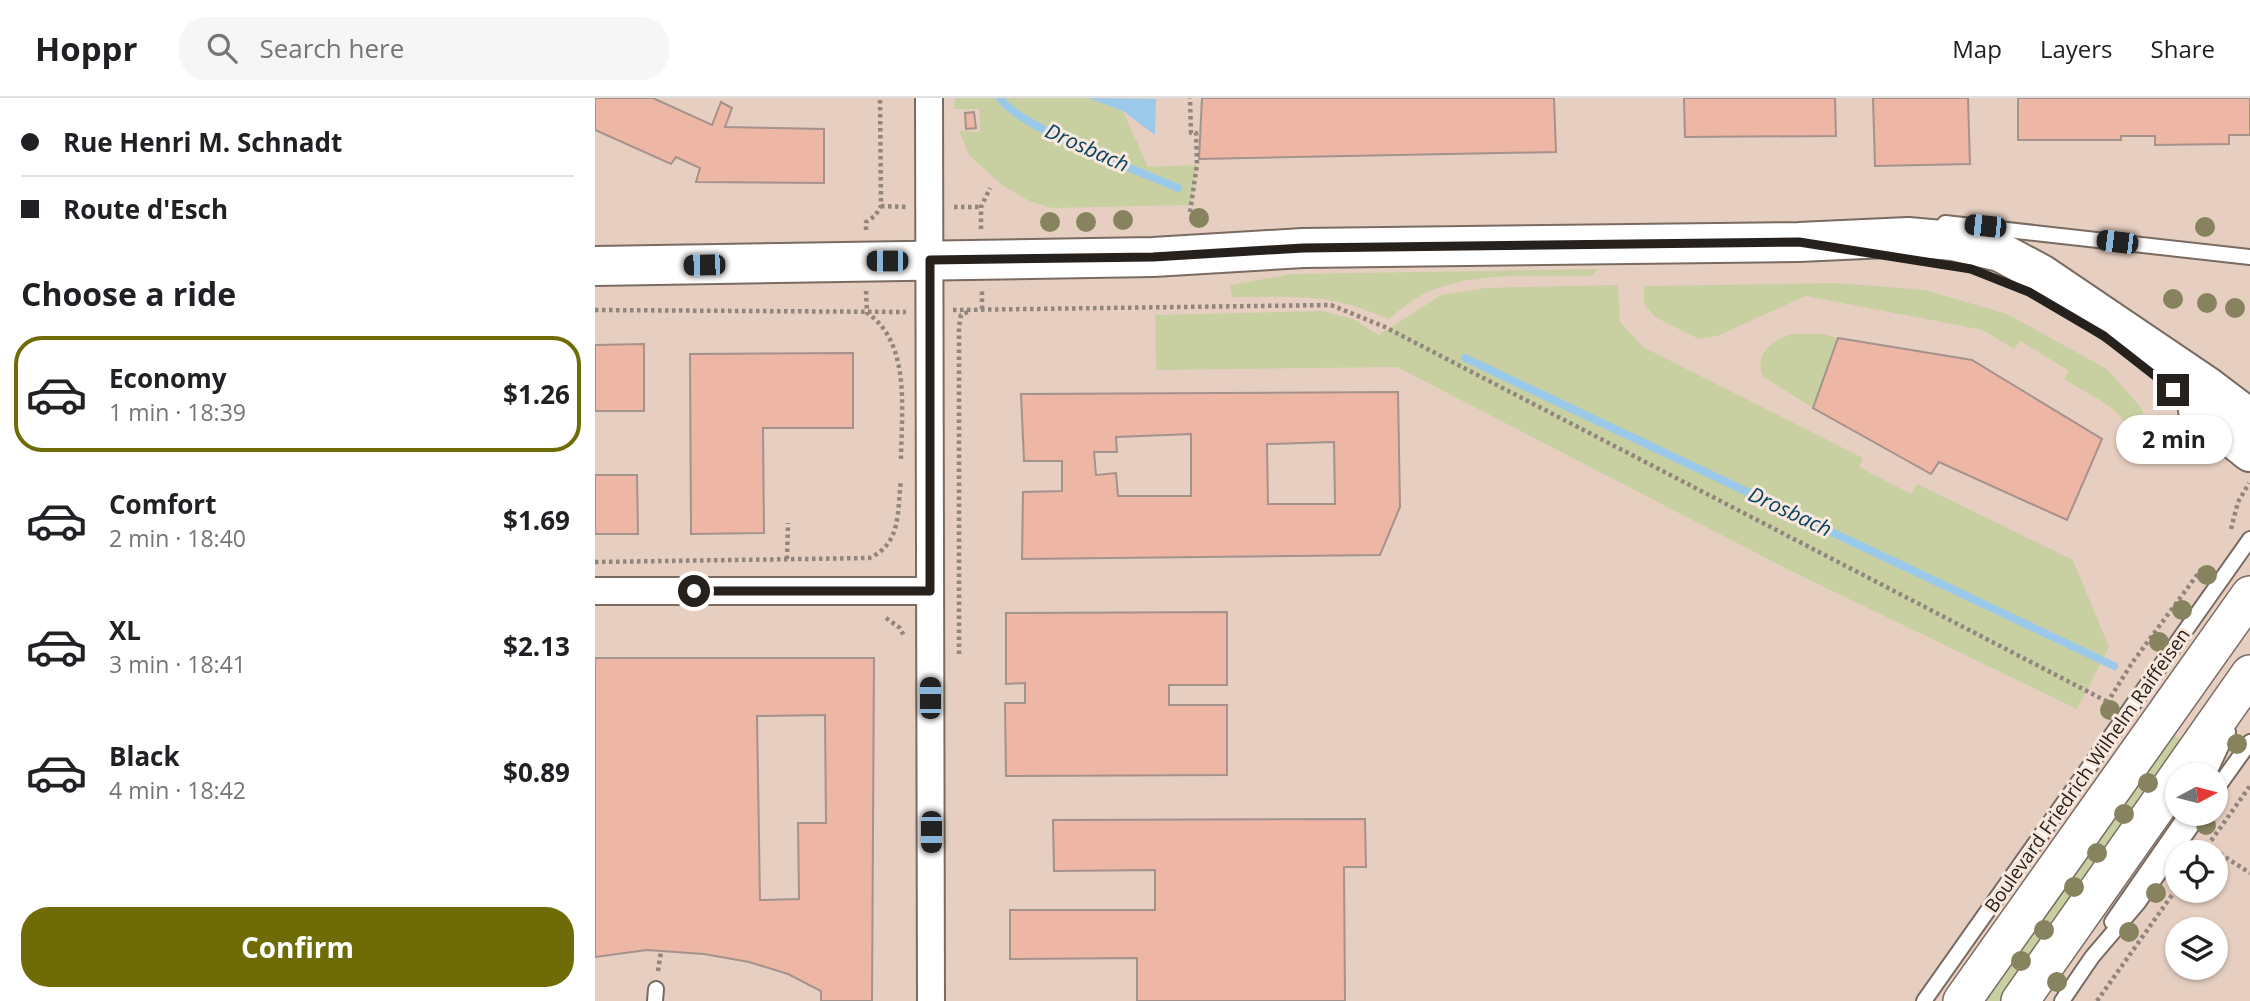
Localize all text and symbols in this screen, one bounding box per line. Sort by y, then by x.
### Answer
search box [179,17,669,80]
text: Hoppr [35,26,137,71]
icon: search [203,29,241,67]
text: Search here [259,30,404,66]
text: Map [1952,32,2002,65]
text: Layers [2040,32,2113,65]
text: Share [2151,32,2215,65]
water label: Drosbach [1041,116,1134,178]
text: Rue Henri M. Schnadt [63,124,342,160]
text: Route d'Esch [63,191,228,227]
car [1964,213,2007,239]
car [2095,229,2140,255]
car [867,251,909,272]
car [683,254,726,276]
text: Choose a ride [21,272,236,315]
text: Economy [109,360,227,396]
icon: car [25,363,88,426]
route end [2157,374,2189,406]
text: $1.26 [503,376,570,412]
text: 1 min · 18:39 [109,396,246,428]
callout: 2 min [2115,414,2231,464]
text: 2 min [2142,423,2206,455]
water label: Drosbach [1744,480,1837,543]
text: Comfort [109,486,216,522]
icon: car [25,489,88,552]
text: $1.69 [503,502,570,538]
text: 2 min · 18:40 [109,522,246,554]
route start [678,575,710,607]
text: XL [109,612,141,648]
icon: car [25,615,88,678]
street label: Boulevard Friedrich Wilhelm Raiffeisen [1978,623,2196,917]
text: $2.13 [503,628,570,664]
text: 3 min · 18:41 [109,648,246,680]
car [920,677,941,719]
text: Black [109,738,180,774]
icon: car [25,741,88,804]
text: $0.89 [503,754,570,790]
north arrow [2165,763,2228,826]
map controls [2165,763,2228,980]
text: 4 min · 18:42 [109,774,246,806]
car [921,811,942,853]
button: locate [2165,840,2228,903]
button: Confirm [21,907,574,987]
button: layers [2165,917,2228,980]

